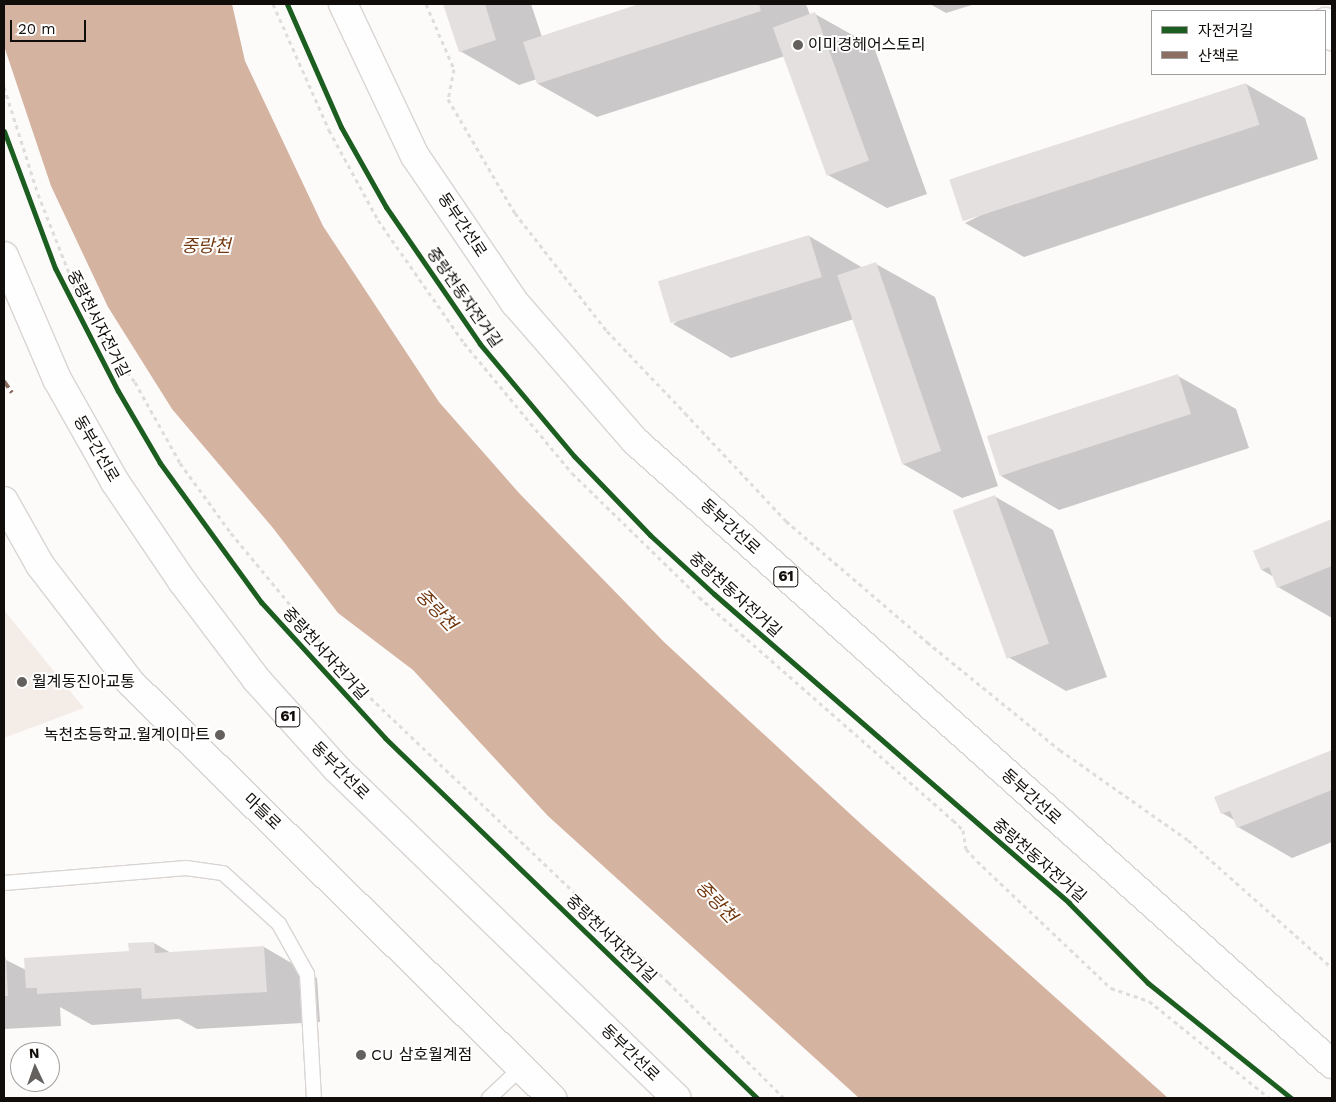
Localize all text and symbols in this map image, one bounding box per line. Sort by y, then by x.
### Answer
scale bar [12,10,89,42]
legend [1151,10,1326,75]
text: 20 m [18,20,56,38]
text: 자전거길 [1198,22,1253,40]
place label: 이미경헤어스토리 [808,35,926,55]
marker: 이미경헤어스토리 [792,39,804,51]
text: 산책로 [1198,47,1239,65]
street label: 동부간선로 [433,189,491,261]
water label: 중랑천 [181,235,231,257]
street label: 중랑천동자전거길 [422,244,506,352]
street label: 중랑천서자전거길 [63,267,133,381]
street label: 동부간선로 [69,412,123,486]
street label: 동부간선로 [696,495,764,559]
street label: 중랑천동자전거길 [685,548,785,642]
road number: 61 [772,564,800,590]
water label: 중랑천 [411,585,461,635]
street label: 중랑천서자전거길 [278,604,372,704]
place label: 월계동진아교통 [32,672,135,692]
marker: 월계동진아교통 [16,676,28,688]
road number: 61 [274,704,302,730]
place label: 녹천초등학교.월계이마트 [44,725,210,745]
marker: 녹천초등학교.월계이마트 [214,729,226,741]
street label: 동부간선로 [307,738,373,804]
street label: 동부간선로 [997,765,1065,829]
street label: 마들로 [239,790,285,834]
street label: 중랑천동자전거길 [988,815,1090,907]
water label: 중랑천 [691,877,741,927]
street label: 중랑천서자전거길 [562,891,660,987]
street label: 동부간선로 [597,1021,663,1085]
north arrow [10,1042,60,1092]
text: N [29,1045,40,1061]
place label: CU 삼호월계점 [371,1045,472,1065]
marker: CU 삼호월계점 [355,1049,367,1061]

